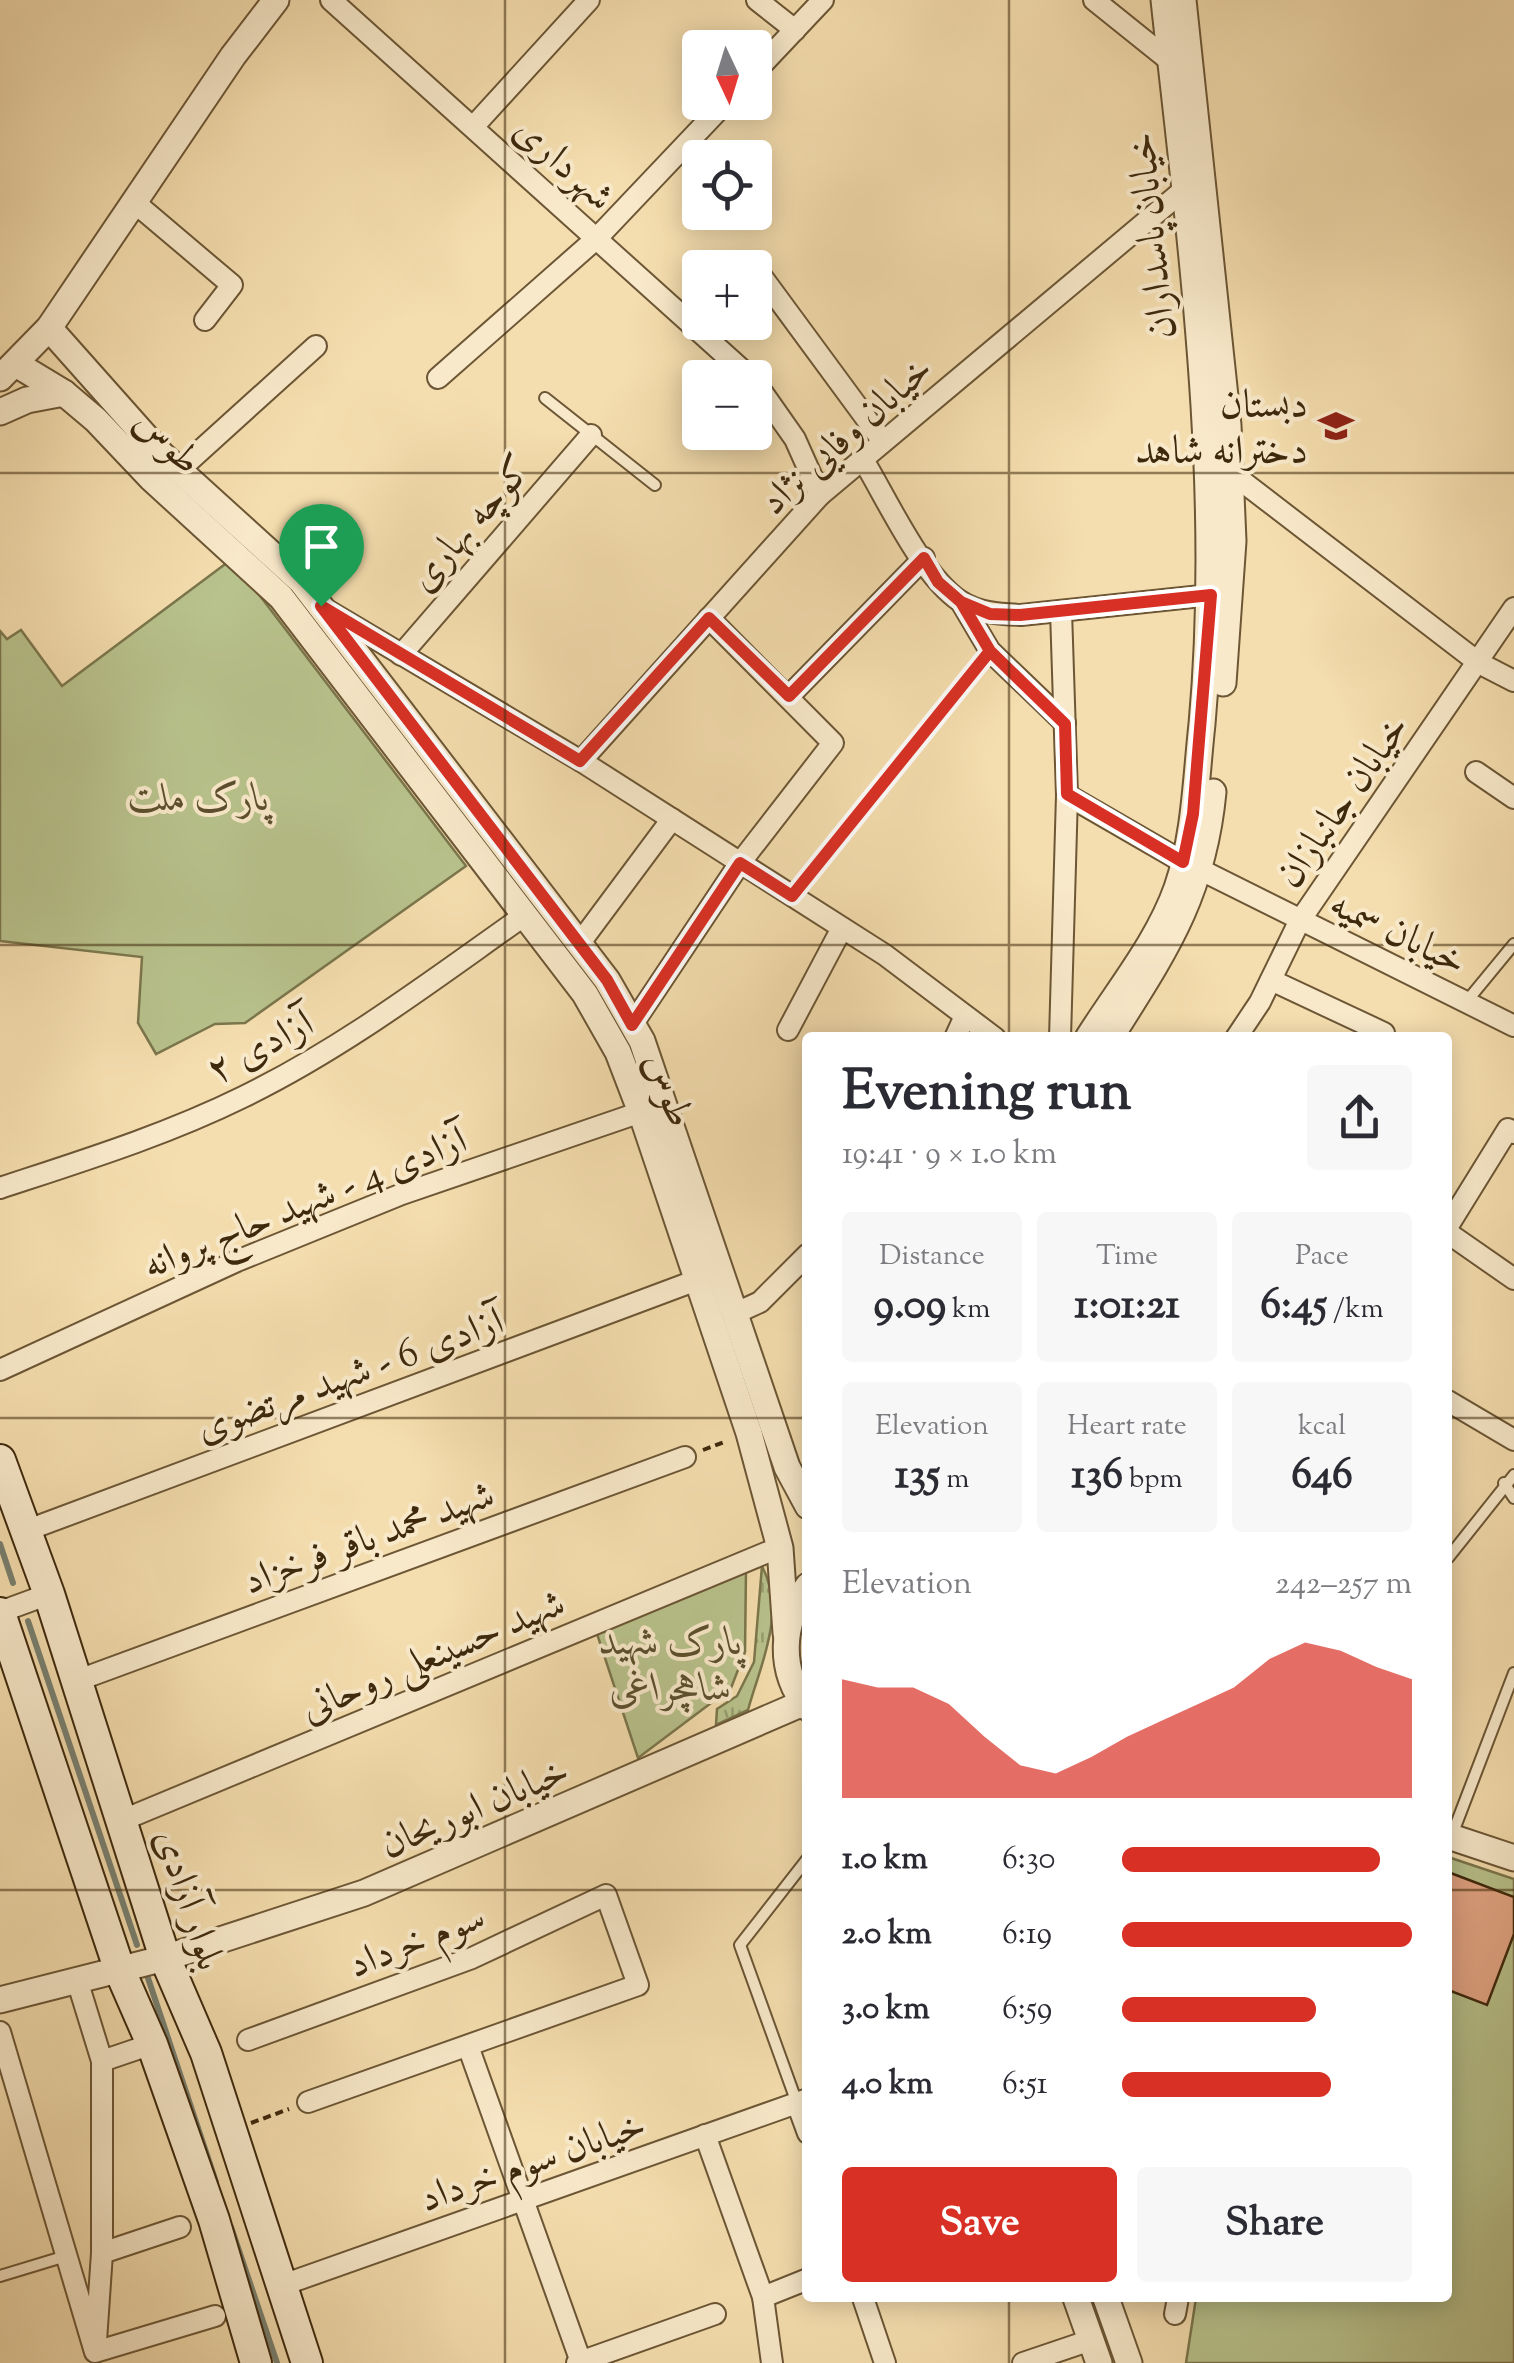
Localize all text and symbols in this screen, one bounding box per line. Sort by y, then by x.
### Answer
north arrow [682,30,772,120]
map controls [682,30,772,450]
street label: شهرداری [499,104,625,226]
street label: خیابان پاسداران [1115,129,1194,342]
button: locate [682,140,772,230]
button: + [682,250,772,340]
street label: خیابان وفایی نژاد [748,344,948,531]
button: − [682,360,772,450]
place label: دبستان دخترانه شاهد [1135,379,1308,482]
street label: طوس [119,396,213,490]
school or university icon: دبستان دخترانه شاهد [1317,407,1355,445]
street label: کوچه بهاری [397,444,548,606]
pin [279,504,364,607]
icon: arrive [294,519,349,574]
street label: خیابان جانبازان [1264,704,1426,901]
park label: پارک ملت [128,772,274,829]
street label: خیابان سمیه [1319,877,1475,993]
street label: آزادی ۲ [197,995,329,1101]
street label: طوس [627,1045,707,1136]
text: Evening run [842,1055,1131,1134]
button: share [1307,1065,1412,1170]
street label: آزادی 4 - شهید حاج پروانه [135,1112,482,1299]
text: 19:41 · 9 × 1.0 km [842,1132,1057,1178]
text: Distance [879,1237,985,1277]
text: Time [1096,1237,1158,1277]
text: Pace [1295,1237,1349,1277]
text: 9.09 [874,1277,946,1337]
text: 1:01:21 [1074,1277,1180,1337]
text: 6:45 [1260,1277,1327,1337]
text: km [946,1290,990,1330]
text: /km [1327,1290,1384,1330]
street label: آزادی 6 - شهید مرتضوی [189,1294,516,1459]
text: Elevation [875,1407,989,1447]
text: Heart rate [1067,1407,1187,1447]
text: kcal [1298,1407,1346,1447]
text: 135 [895,1447,940,1507]
text: 136 [1071,1447,1123,1507]
text: 646 [1291,1447,1353,1507]
text: m [940,1460,969,1500]
text: bpm [1123,1460,1183,1500]
street label: شهید محمد باقر فرخزاد [236,1468,503,1612]
text: Elevation [842,1562,972,1608]
text: 242–257 m [1275,1562,1412,1608]
street label: شهید حسینعلی روحانی [293,1577,575,1740]
park label: پارک شهید شاهچراغی [599,1616,747,1719]
street label: خیابان ابوریحان [372,1745,579,1876]
street label: بلوار آزادی [137,1822,236,1978]
text: 1.0 km [842,1837,928,1883]
text: 6:30 [1002,1837,1055,1883]
street label: سوم خرداد [341,1891,495,1997]
text: 2.0 km [842,1912,932,1958]
text: 6:19 [1002,1912,1052,1958]
text: 3.0 km [842,1987,930,2033]
text: 6:59 [1002,1987,1052,2033]
text: 4.0 km [842,2062,933,2108]
text: 6:51 [1002,2062,1048,2108]
street label: خیابان سوم خرداد [413,2099,655,2232]
button: Save [842,2167,1117,2282]
button: Share [1137,2167,1412,2282]

